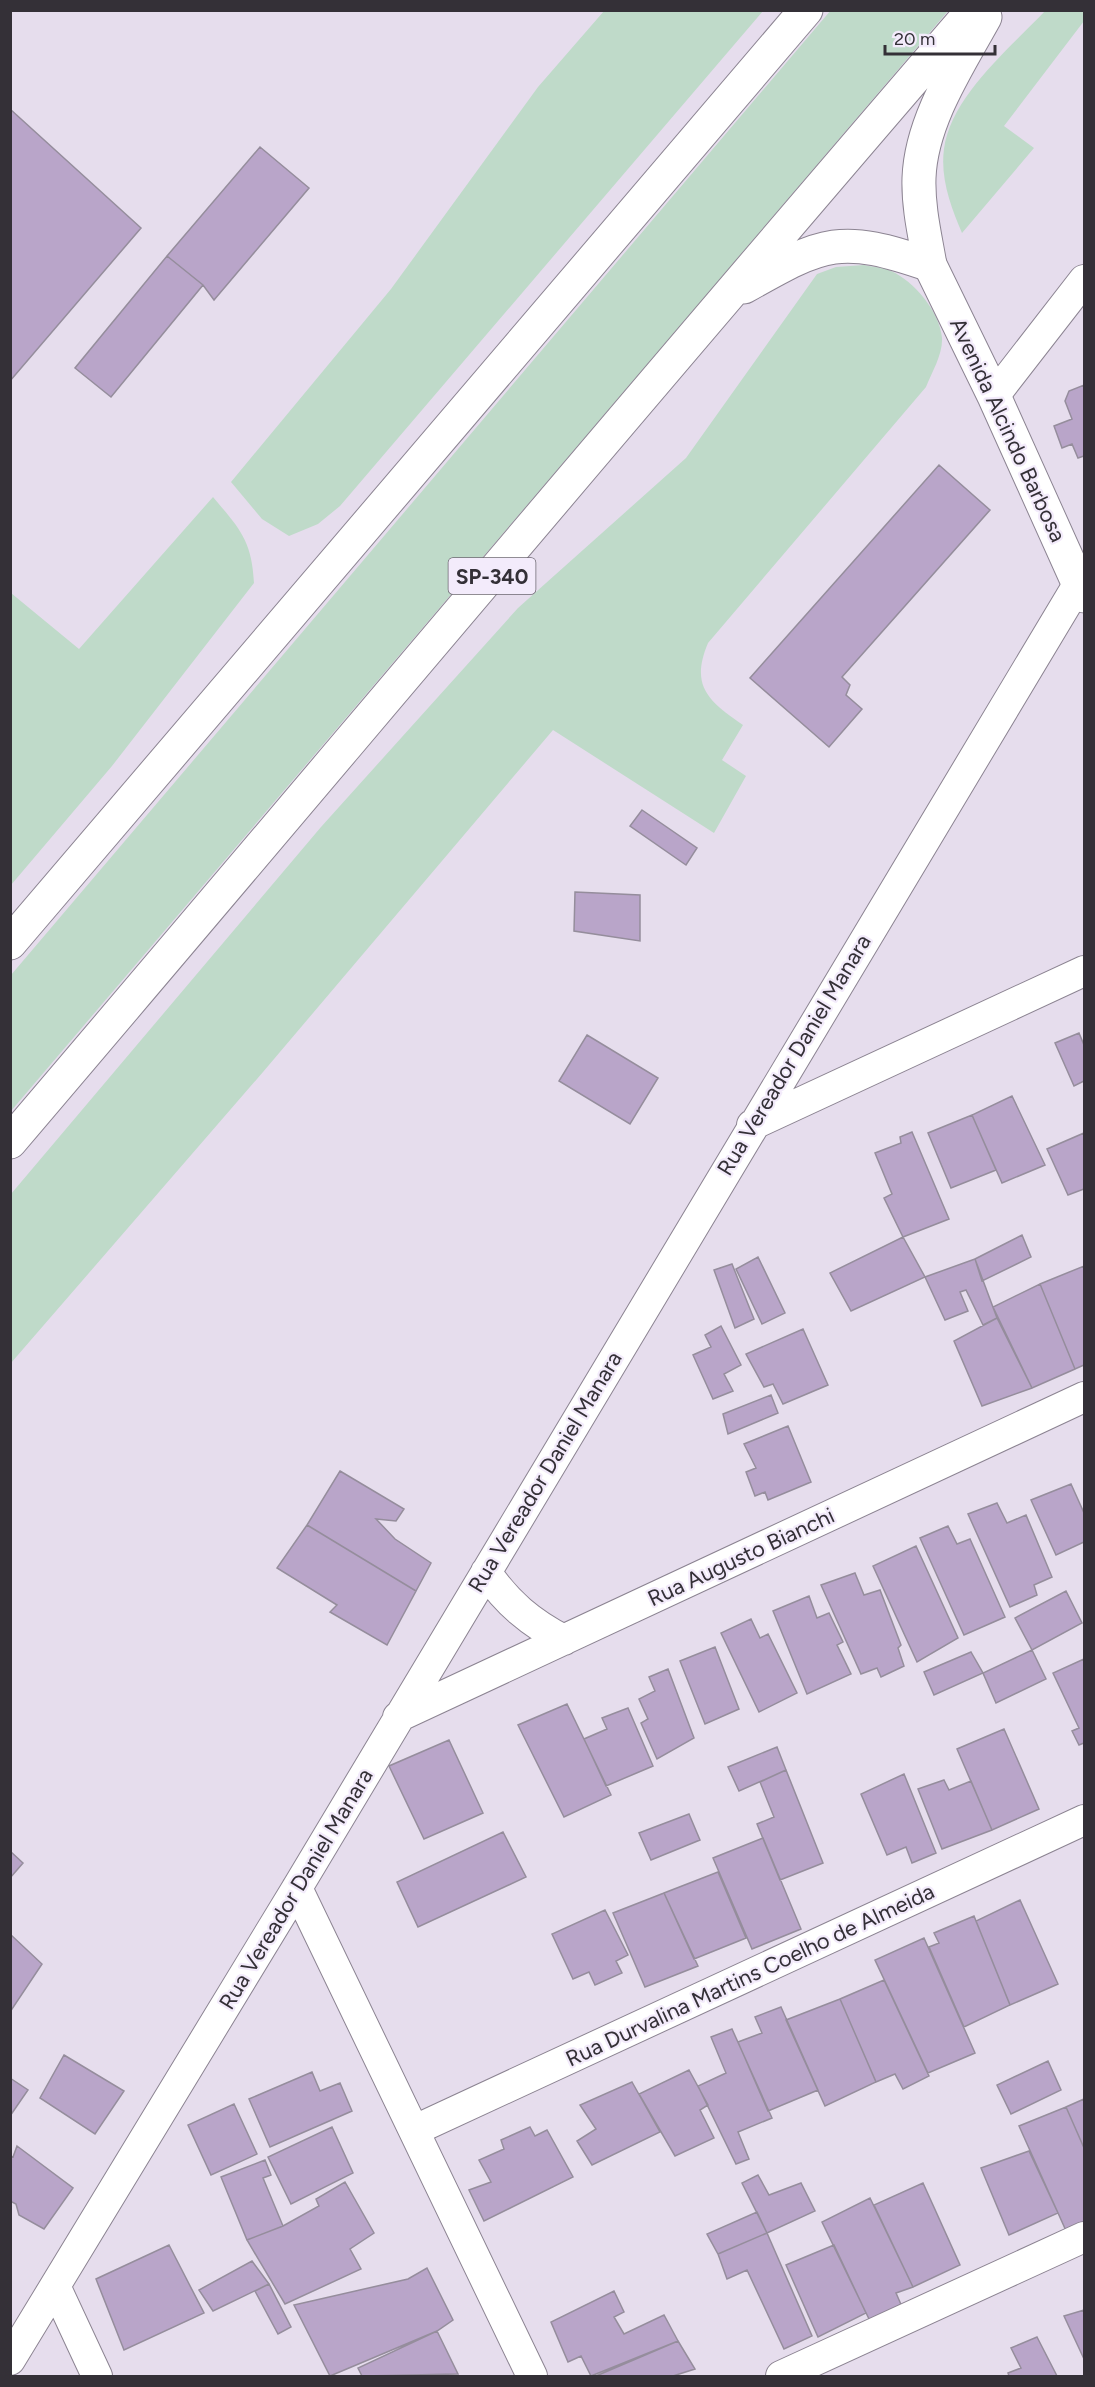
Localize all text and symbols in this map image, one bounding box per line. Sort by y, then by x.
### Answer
scale bar [885,18,994,56]
text: 20 m [894,28,935,50]
street label: Avenida Alcindo Barbosa [944,314,1072,546]
road number: SP-340 [448,558,536,594]
street label: Rua Vereador Daniel Manara [711,930,877,1180]
street label: Rua Vereador Daniel Manara [462,1347,628,1597]
street label: Rua Augusto Bianchi [643,1502,839,1612]
street label: Rua Vereador Daniel Manara [213,1764,379,2014]
street label: Rua Durvalina Martins Coelho de Almeida [561,1878,939,2072]

